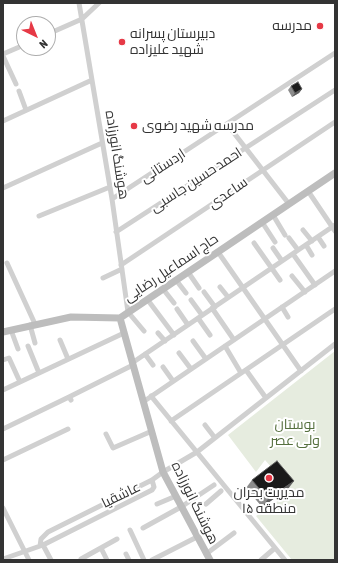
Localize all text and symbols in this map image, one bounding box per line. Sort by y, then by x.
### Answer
north arrow [16,16,56,56]
place label: مدرسه [272,18,312,34]
marker: مدرسه [315,21,325,31]
place label: دبیرستان پسرانه شهید علیزاده [130,26,215,58]
text: N [37,37,50,51]
marker: دبیرستان پسرانه شهید علیزاده [117,37,127,47]
street label: هوشنگ انورزاده [102,109,132,201]
place label: مدرسه شهید رضوی [142,118,254,134]
marker: مدرسه شهید رضوی [129,121,139,131]
street label: احمد حسین جاسبی [147,144,245,216]
street label: اردستانی [137,145,189,187]
street label: ساعدی [205,174,251,212]
street label: حاج اسماعیل رضایی [121,230,221,306]
park label: بوستان ولی عصر [270,417,320,450]
street label: هوشنگ انورزاده [168,459,222,547]
marker: مدیریت بحران منطقه ۱۵ [264,473,274,483]
street label: عاشقیا [99,478,143,512]
place label: مدیریت بحران منطقه ۱۵ [234,485,304,518]

